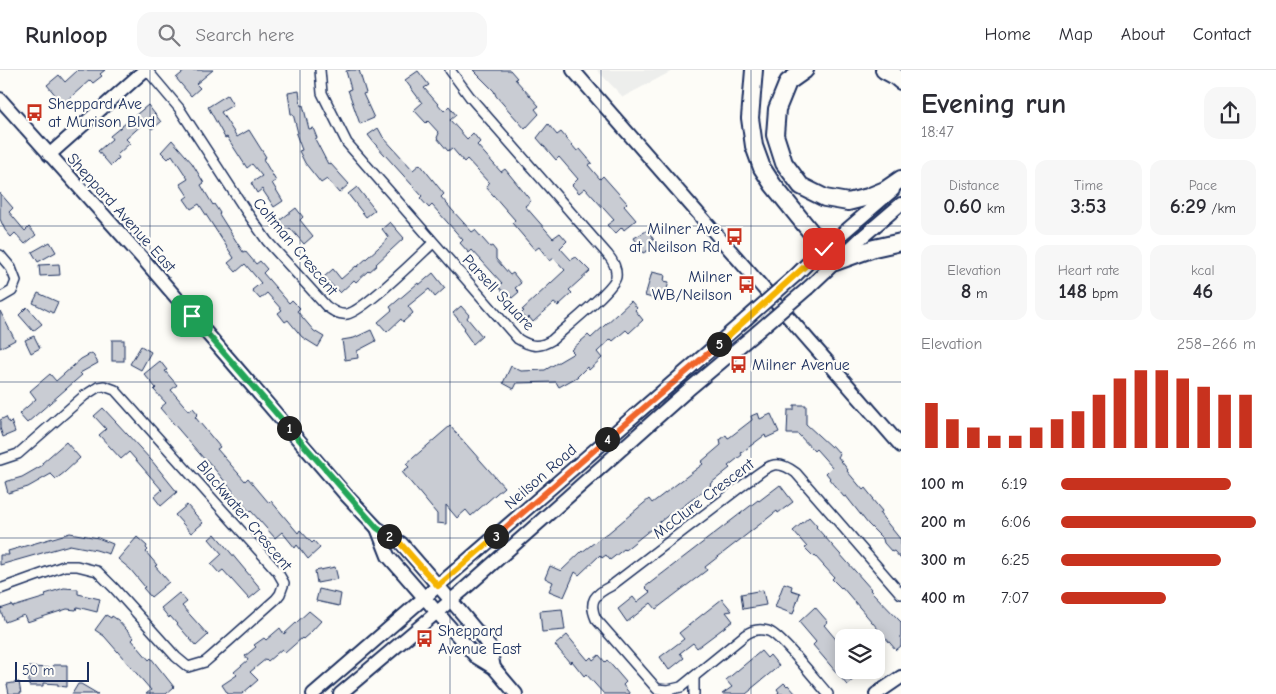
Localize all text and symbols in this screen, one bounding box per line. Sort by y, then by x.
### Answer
search box [137,12,487,57]
text: Runloop [25,21,107,49]
icon: search [155,21,183,49]
text: Search here [195,24,294,46]
text: Home [984,24,1031,45]
text: Map [1059,24,1093,45]
text: About [1121,24,1165,45]
text: Contact [1193,24,1251,45]
button: share [1204,87,1256,139]
text: Evening run [921,88,1066,120]
place label: Sheppard Ave at Murison Blvd [48,95,155,131]
bus stop icon: Sheppard Ave at Murison Blvd [24,102,44,122]
text: 18:47 [921,123,954,141]
street label: Sheppard Avenue East [63,150,180,276]
text: Distance [949,177,999,194]
text: Time [1074,177,1103,194]
text: Pace [1189,177,1217,194]
street label: Coltman Crescent [249,194,342,299]
text: 0.60 [943,194,982,218]
text: 3:53 [1070,194,1107,218]
text: 6:29 [1170,194,1207,218]
text: km [982,200,1005,217]
text: /km [1207,200,1236,217]
place label: Milner Ave at Neilson Rd [629,220,720,256]
bus stop icon: Milner Ave at Neilson Rd [724,227,744,247]
pin [803,228,845,270]
icon: check [810,235,838,263]
street label: Parsell Square [458,251,538,334]
text: Elevation [947,262,1001,279]
text: Heart rate [1058,262,1119,279]
text: kcal [1191,262,1215,279]
place label: Milner WB/Neilson [652,268,733,304]
bus stop icon: Milner WB/Neilson [736,275,756,295]
text: 8 [961,279,971,303]
text: 148 [1059,279,1087,303]
text: 46 [1192,279,1213,303]
text: m [971,285,988,302]
text: bpm [1087,285,1118,302]
pin [171,295,213,337]
icon: arrive [178,302,206,330]
pin: 5 [706,332,732,356]
text: Elevation [921,335,982,353]
text: 258–266 m [1177,335,1256,353]
text: 5 [716,336,723,353]
bus stop icon: Milner Avenue [728,354,748,374]
place label: Milner Avenue [752,356,850,374]
pin: 1 [276,416,302,440]
text: 1 [287,420,292,437]
pin: 4 [594,426,620,452]
text: 4 [604,431,611,448]
street label: Neilson Road [501,441,580,513]
street label: McClure Crescent [650,455,758,543]
street label: Blackwater Crescent [193,457,296,575]
text: 100 m [921,475,964,493]
text: 6:19 [1001,475,1027,493]
text: 200 m [921,513,966,531]
text: 6:06 [1001,513,1031,531]
pin: 2 [376,524,402,548]
pin: 3 [484,524,508,548]
text: 2 [386,528,393,545]
text: 3 [493,528,500,545]
text: 300 m [921,551,966,569]
text: 6:25 [1001,551,1030,569]
text: 400 m [921,589,965,607]
text: 7:07 [1001,589,1029,607]
place label: Sheppard Avenue East [438,622,522,658]
bus stop icon: Sheppard Avenue East [414,629,434,649]
map controls [835,629,885,679]
button: layers [835,629,885,679]
scale bar [15,659,89,682]
text: 50 m [22,662,54,679]

